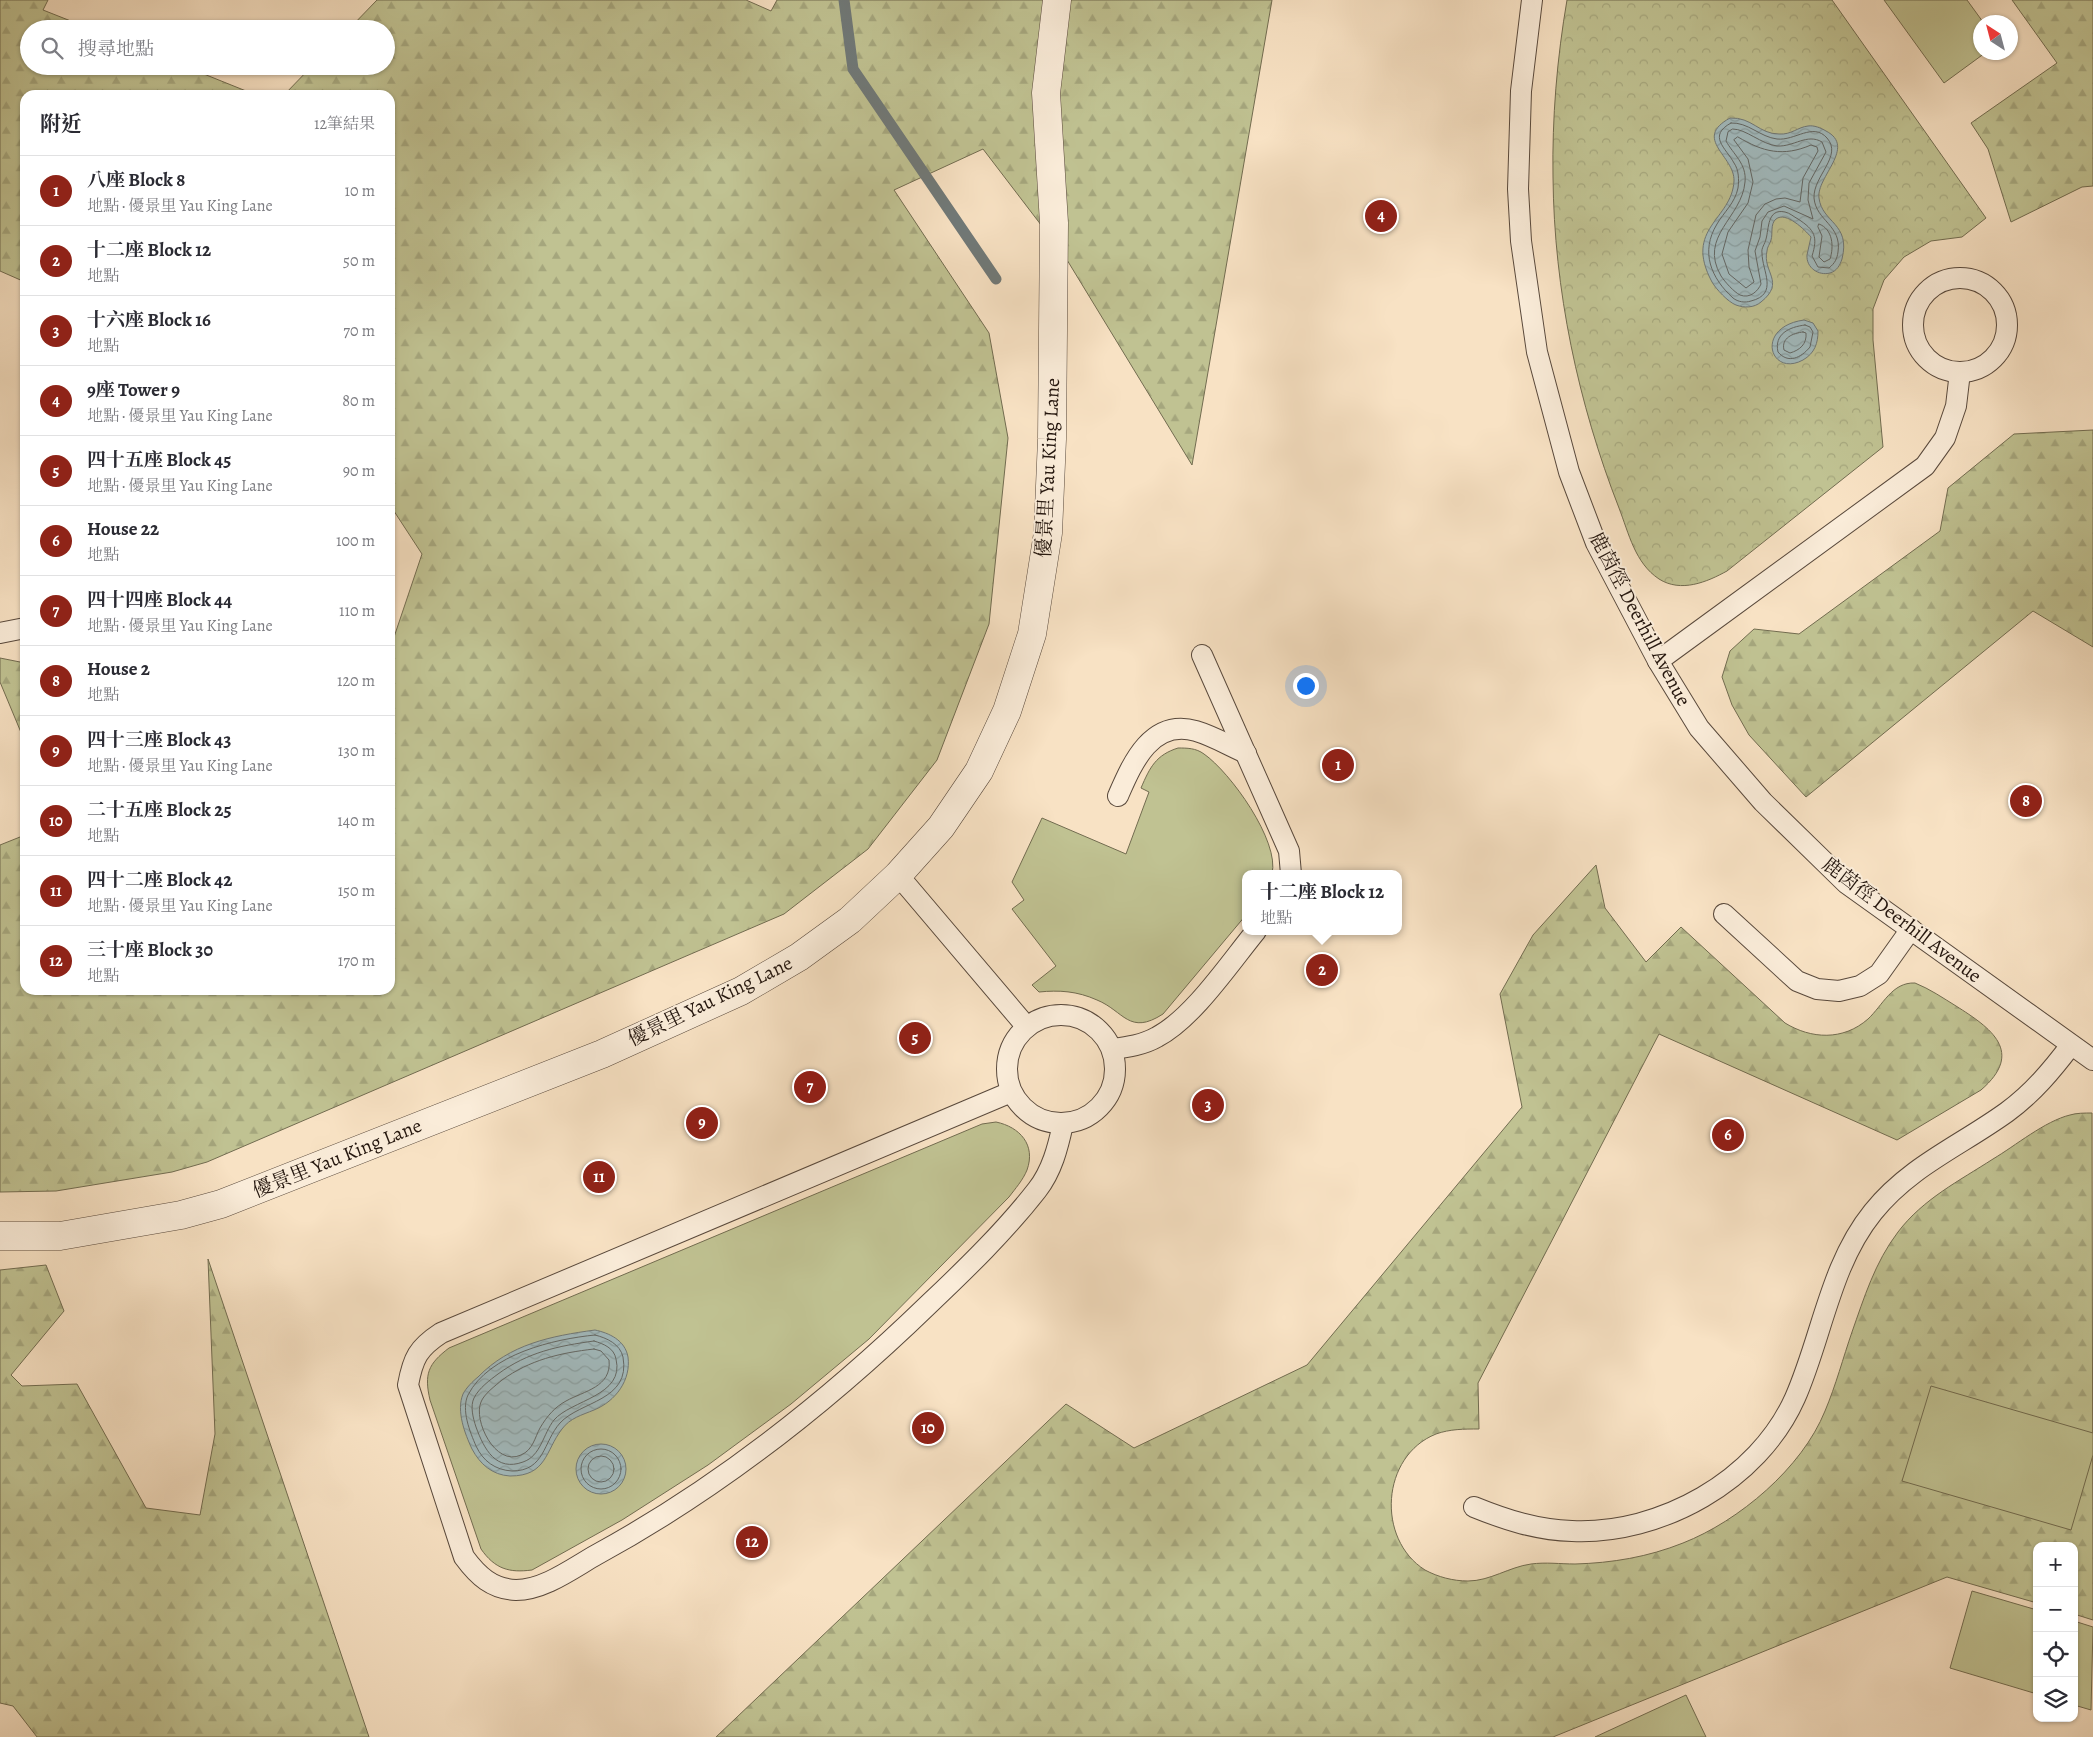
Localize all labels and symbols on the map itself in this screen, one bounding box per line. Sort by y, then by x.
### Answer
north arrow [1973,15,2018,60]
pin: 4 [1365,197,1397,235]
street label: 優景里 Yau King Lane [1030,377,1066,559]
street label: 鹿茵徑 Deerhill Avenue [1583,527,1697,711]
your location [1293,673,1319,699]
pin: 1 [1322,746,1354,784]
pin: 8 [2010,782,2042,820]
street label: 鹿茵徑 Deerhill Avenue [1817,851,1987,989]
street label: 優景里 Yau King Lane [623,949,797,1053]
pin: 2 [1306,951,1338,989]
pin: 5 [899,1019,931,1057]
pin: 7 [794,1068,826,1106]
pin: 3 [1192,1086,1224,1124]
pin: 9 [686,1104,718,1142]
street label: 優景里 Yau King Lane [248,1112,426,1204]
pin: 6 [1712,1116,1744,1154]
pin: 11 [583,1158,615,1196]
pin: 10 [912,1409,944,1447]
pin: 12 [736,1523,768,1561]

